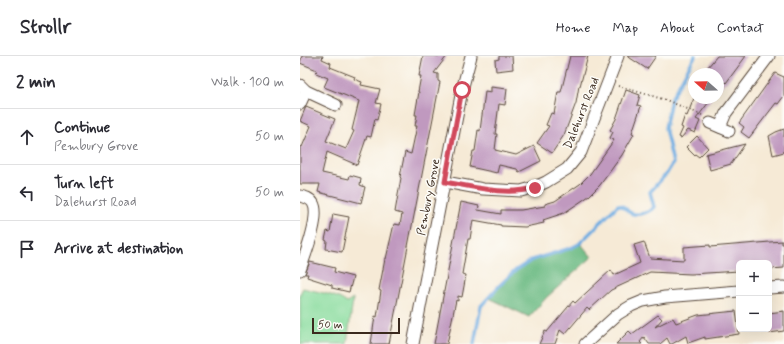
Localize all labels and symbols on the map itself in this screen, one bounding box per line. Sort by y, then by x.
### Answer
north arrow [688,68,724,104]
street label: Dalehurst Road [560,75,604,152]
route start [453,81,471,99]
street label: Pembury Grove [414,157,444,237]
route end [526,179,544,197]
scale bar [312,316,400,335]

